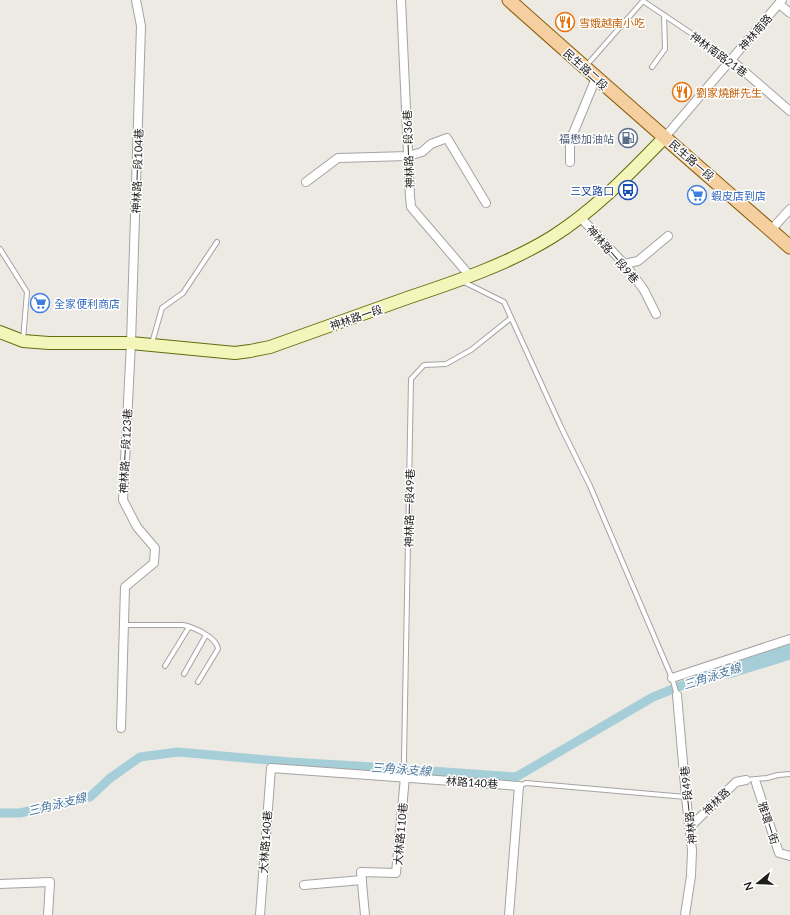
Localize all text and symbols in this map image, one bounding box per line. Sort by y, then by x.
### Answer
restaurant icon: 雪娥越南小吃 [554,11,576,33]
street label: 神林南路 [736,11,774,53]
place label: 雪娥越南小吃 [579,16,645,29]
street label: 神林南路21巷 [688,29,750,79]
street label: 民生路二段 [561,46,611,92]
restaurant icon: 劉家燒餅先生 [671,81,693,103]
place label: 劉家燒餅先生 [696,86,762,99]
street label: 神林路一段36巷 [400,109,416,189]
fuel station icon: 福懋加油站 [617,127,639,149]
street label: 神林路一段104巷 [129,128,145,214]
place label: 福懋加油站 [559,132,614,145]
street label: 民生路一段 [667,137,717,183]
bus stop icon: 三叉路口 [617,179,639,201]
place label: 三叉路口 [570,184,614,197]
supermarket icon: 蝦皮店到店 [686,184,708,206]
place label: 蝦皮店到店 [711,189,766,202]
street label: 神林路一段9巷 [584,222,642,286]
supermarket icon: 全家便利商店 [29,292,51,314]
place label: 全家便利商店 [54,297,120,310]
street label: 神林路一段 [328,302,384,332]
street label: 神林路一段123巷 [116,408,134,494]
street label: 神林路一段49巷 [402,469,416,547]
water label: 三角泳支線 [681,659,745,692]
water label: 三角泳支線 [371,759,433,779]
street label: 神林路一段49巷 [677,765,699,845]
street label: 林路140巷 [446,774,498,790]
street label: 神林路 [700,785,732,817]
water label: 三角泳支線 [26,789,90,819]
street label: 雅環一街 [756,800,782,846]
street label: 大林路110巷 [391,802,409,866]
street label: 大林路140巷 [256,810,274,874]
north arrow [738,863,778,903]
text: N [741,880,756,892]

